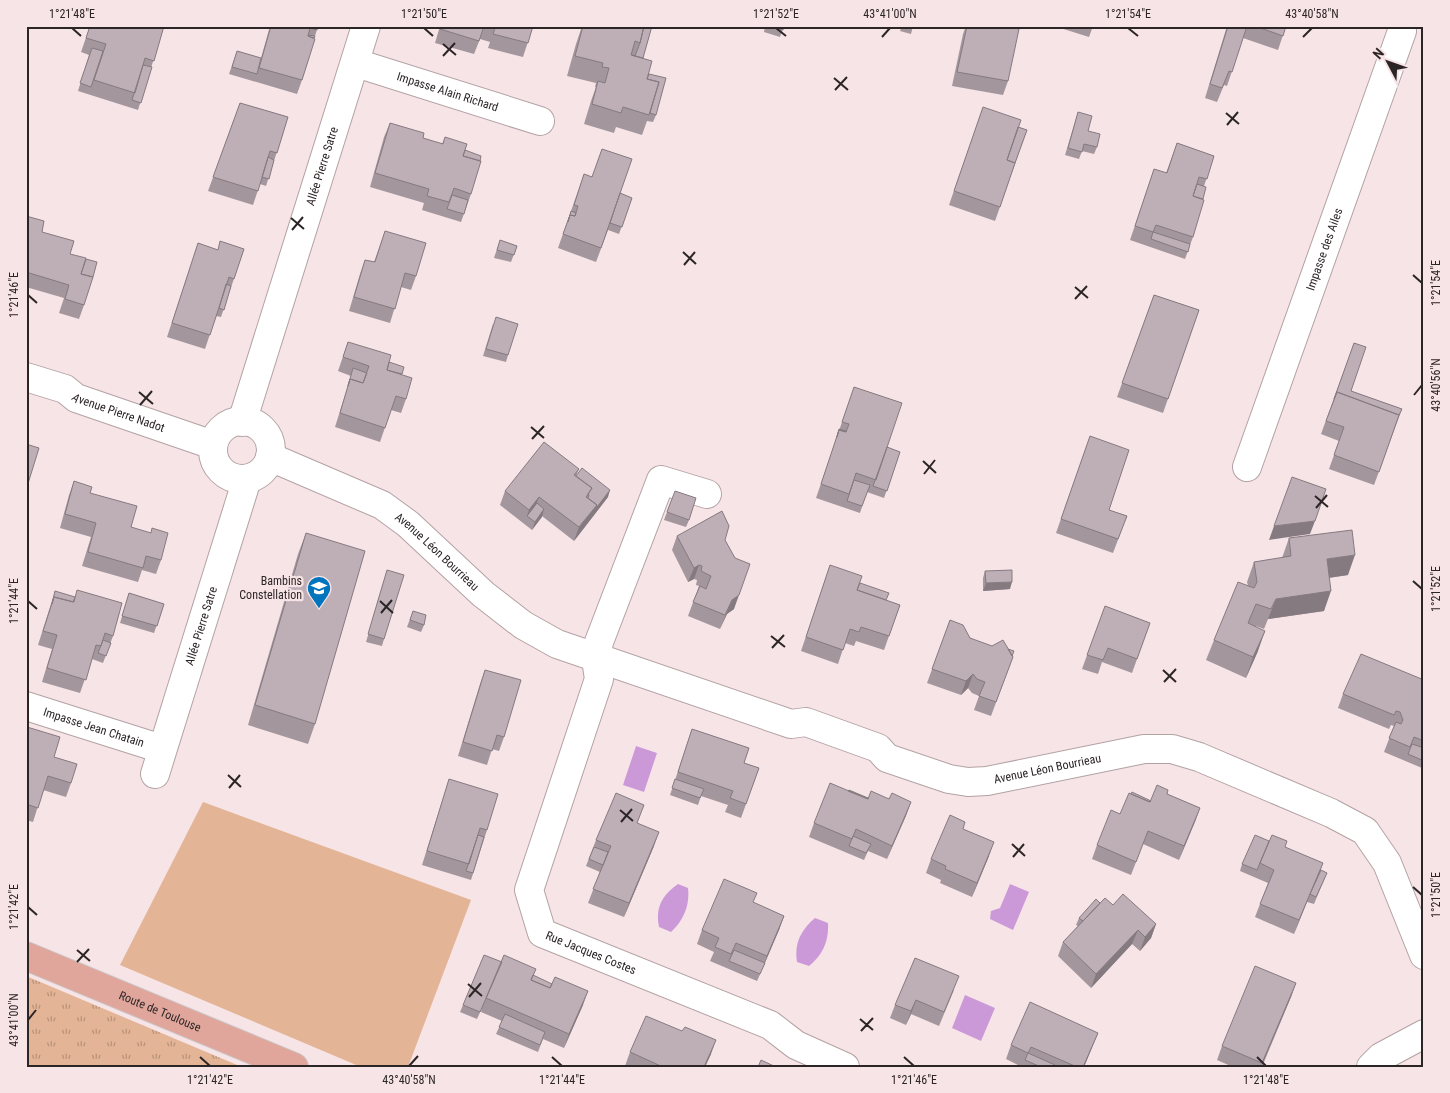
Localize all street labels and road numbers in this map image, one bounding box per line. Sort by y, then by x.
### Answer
street label: Impasse Alain Richard [395,69,500,114]
street label: Allée Pierre Satre [303,125,341,207]
street label: Impasse des Ailes [1303,206,1345,292]
street label: Avenue Pierre Nadot [69,390,167,435]
street label: Avenue Léon Bourrieau [392,510,482,594]
street label: Allée Pierre Satre [182,585,220,667]
street label: Impasse Jean Chatain [41,705,146,750]
street label: Avenue Léon Bourrieau [993,751,1102,786]
street label: Rue Jacques Costes [544,928,638,977]
street label: Route de Toulouse [117,988,203,1035]

